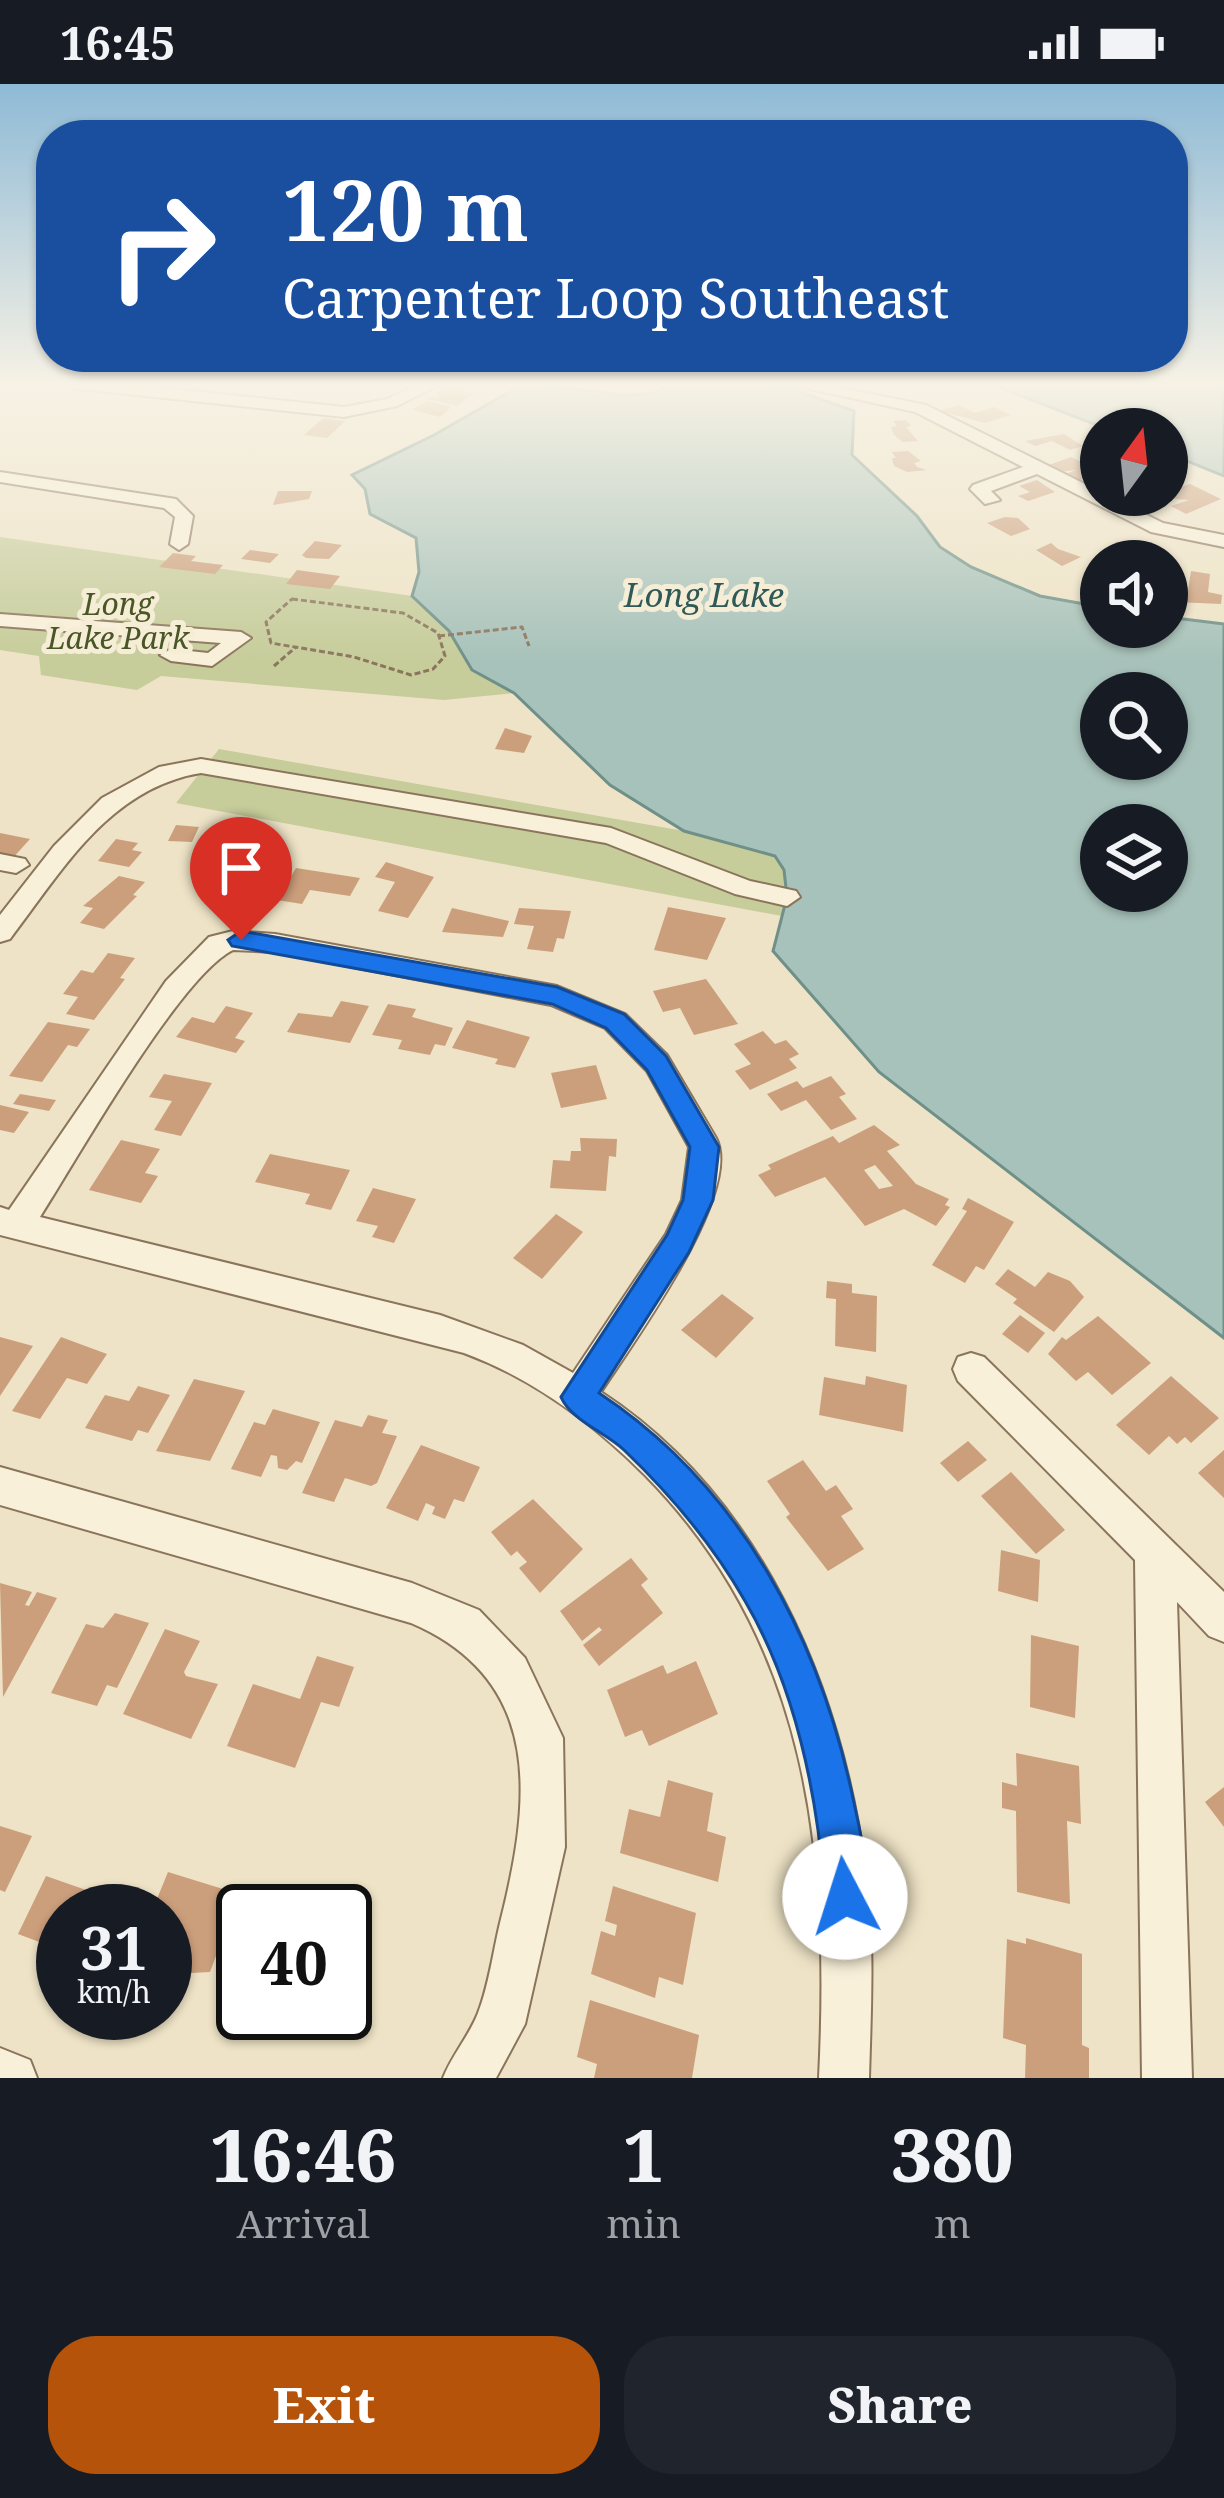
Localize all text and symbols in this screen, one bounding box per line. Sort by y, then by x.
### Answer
text: 16:45 [60,12,175,73]
text: 120 m [282,151,529,266]
icon: right [84,168,240,324]
text: Carpenter Loop Southeast [282,260,949,334]
north arrow [1080,408,1188,516]
map controls [1080,408,1188,912]
button: sound [1080,540,1188,648]
water label: Long Lake [623,572,784,617]
park label: Long Lake Park [46,583,190,658]
button: search [1080,672,1188,780]
button: layers [1080,804,1188,912]
pin [190,817,292,940]
icon: arrive [208,835,274,901]
position arrow [782,1834,908,1960]
speed limit sign: 40 [216,1884,372,2040]
text: 31 [80,1906,148,1988]
text: km/h [77,1971,151,2012]
text: 16:46 [210,2105,396,2203]
text: 1 [623,2105,664,2203]
text: 380 [891,2105,1014,2203]
text: Arrival [237,2196,370,2249]
text: min [606,2196,681,2249]
text: m [934,2196,971,2249]
button: Exit [48,2336,600,2474]
button: Share [624,2336,1176,2474]

